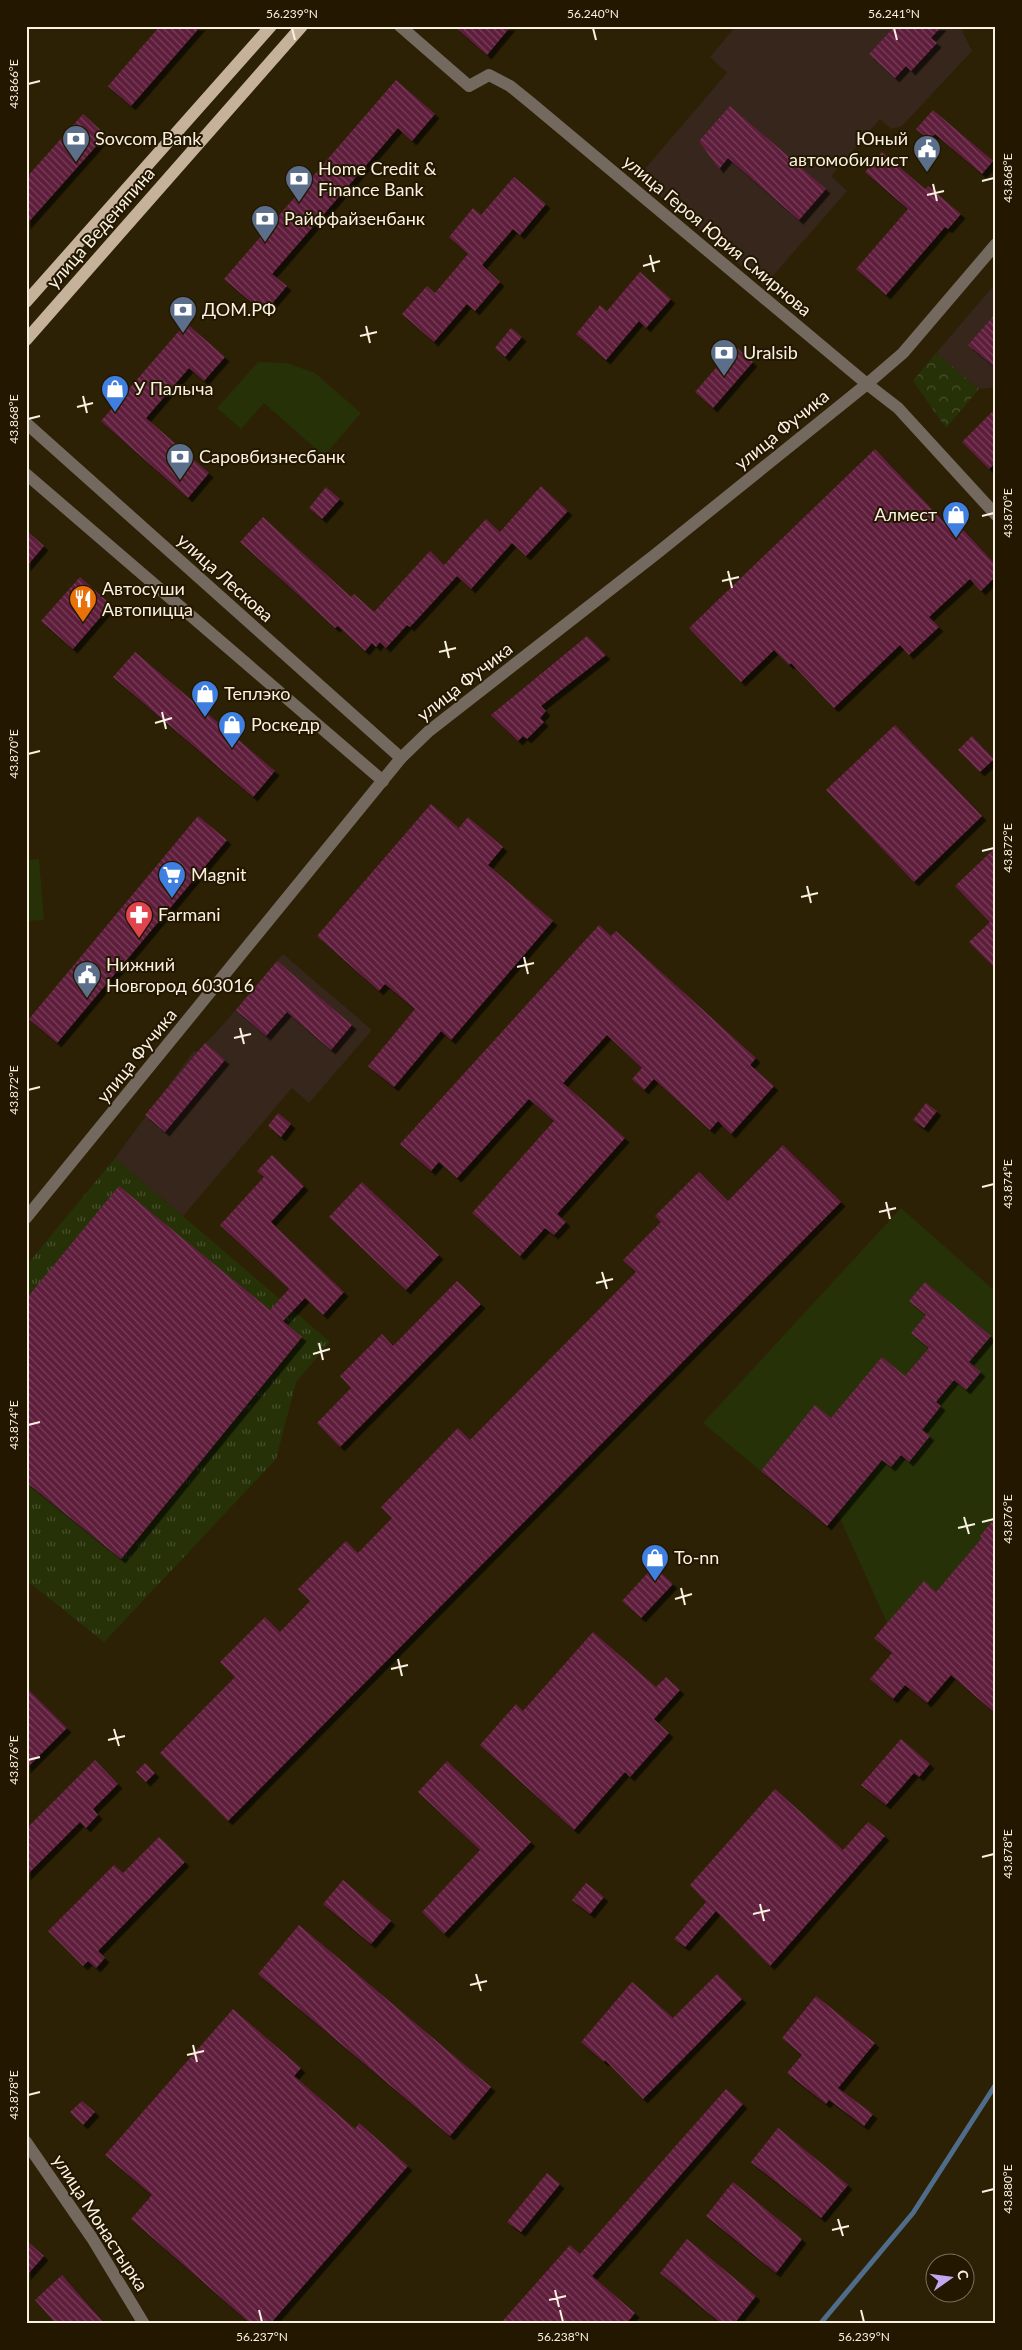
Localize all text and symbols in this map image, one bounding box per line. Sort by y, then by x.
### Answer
text: 56.239°N [266,6,318,21]
text: 56.240°N [567,6,619,21]
text: 56.241°N [868,6,920,21]
text: 43.866°E [6,59,21,109]
bank icon: Sovcom Bank [61,124,91,163]
place label: Sovcom Bank [95,127,202,149]
place label: Юный автомобилист [789,127,908,170]
public building icon: Юный автомобилист [912,134,942,173]
street label: улица Героя Юрия Смирнова [619,150,816,321]
text: 43.868°E [1000,153,1015,203]
place label: Home Credit & Finance Bank [318,157,437,200]
street label: улица Веденяпина [41,162,159,293]
bank icon: Home Credit & Finance Bank [284,164,314,203]
bank icon: Райффайзенбанк [250,204,280,243]
place label: Райффайзенбанк [284,207,426,229]
bank icon: ДОМ.РФ [168,295,198,334]
place label: ДОМ.РФ [202,298,276,320]
bank icon: Uralsib [709,338,739,377]
place label: Uralsib [743,341,798,363]
shop icon: У Палыча [100,374,130,413]
place label: У Палыча [134,377,214,399]
street label: улица Фучика [730,384,833,474]
text: 43.868°E [6,394,21,444]
bank icon: Саровбизнесбанк [165,442,195,481]
place label: Саровбизнесбанк [199,445,346,467]
text: 43.870°E [1000,488,1015,538]
shop icon: Алмест [941,500,971,539]
place label: Алмест [874,503,937,525]
street label: улица Лескова [173,528,278,626]
place label: Автосуши Автопицца [102,577,193,620]
restaurant icon: Автосуши Автопицца [68,584,98,623]
street label: улица Фучика [412,637,516,725]
shop icon: Теплэко [190,679,220,718]
place label: Теплэко [224,682,290,704]
shop icon: Роскедр [217,710,247,749]
place label: Роскедр [251,713,320,735]
text: 43.870°E [6,729,21,779]
text: 43.872°E [1000,823,1015,873]
supermarket icon: Magnit [157,860,187,899]
place label: Magnit [191,863,247,885]
pharmacy icon: Farmani [124,900,154,939]
place label: Farmani [158,903,221,925]
place label: Нижний Новгород 603016 [106,953,254,996]
public building icon: Нижний Новгород 603016 [72,960,102,999]
street label: улица Фучика [91,1004,181,1107]
text: 43.872°E [6,1065,21,1115]
text: 43.874°E [1000,1159,1015,1209]
text: 43.874°E [6,1400,21,1450]
text: 43.876°E [1000,1494,1015,1544]
shop icon: To-nn [640,1543,670,1582]
place label: To-nn [674,1546,719,1568]
text: 43.876°E [6,1735,21,1785]
text: 43.878°E [1000,1829,1015,1879]
text: 43.878°E [6,2070,21,2120]
street label: улица Монастырка [48,2150,153,2295]
text: 43.880°E [1000,2164,1015,2214]
north arrow [924,2252,974,2302]
text: С [954,2268,973,2282]
text: 56.237°N [236,2329,288,2344]
text: 56.238°N [537,2329,589,2344]
text: 56.239°N [838,2329,890,2344]

